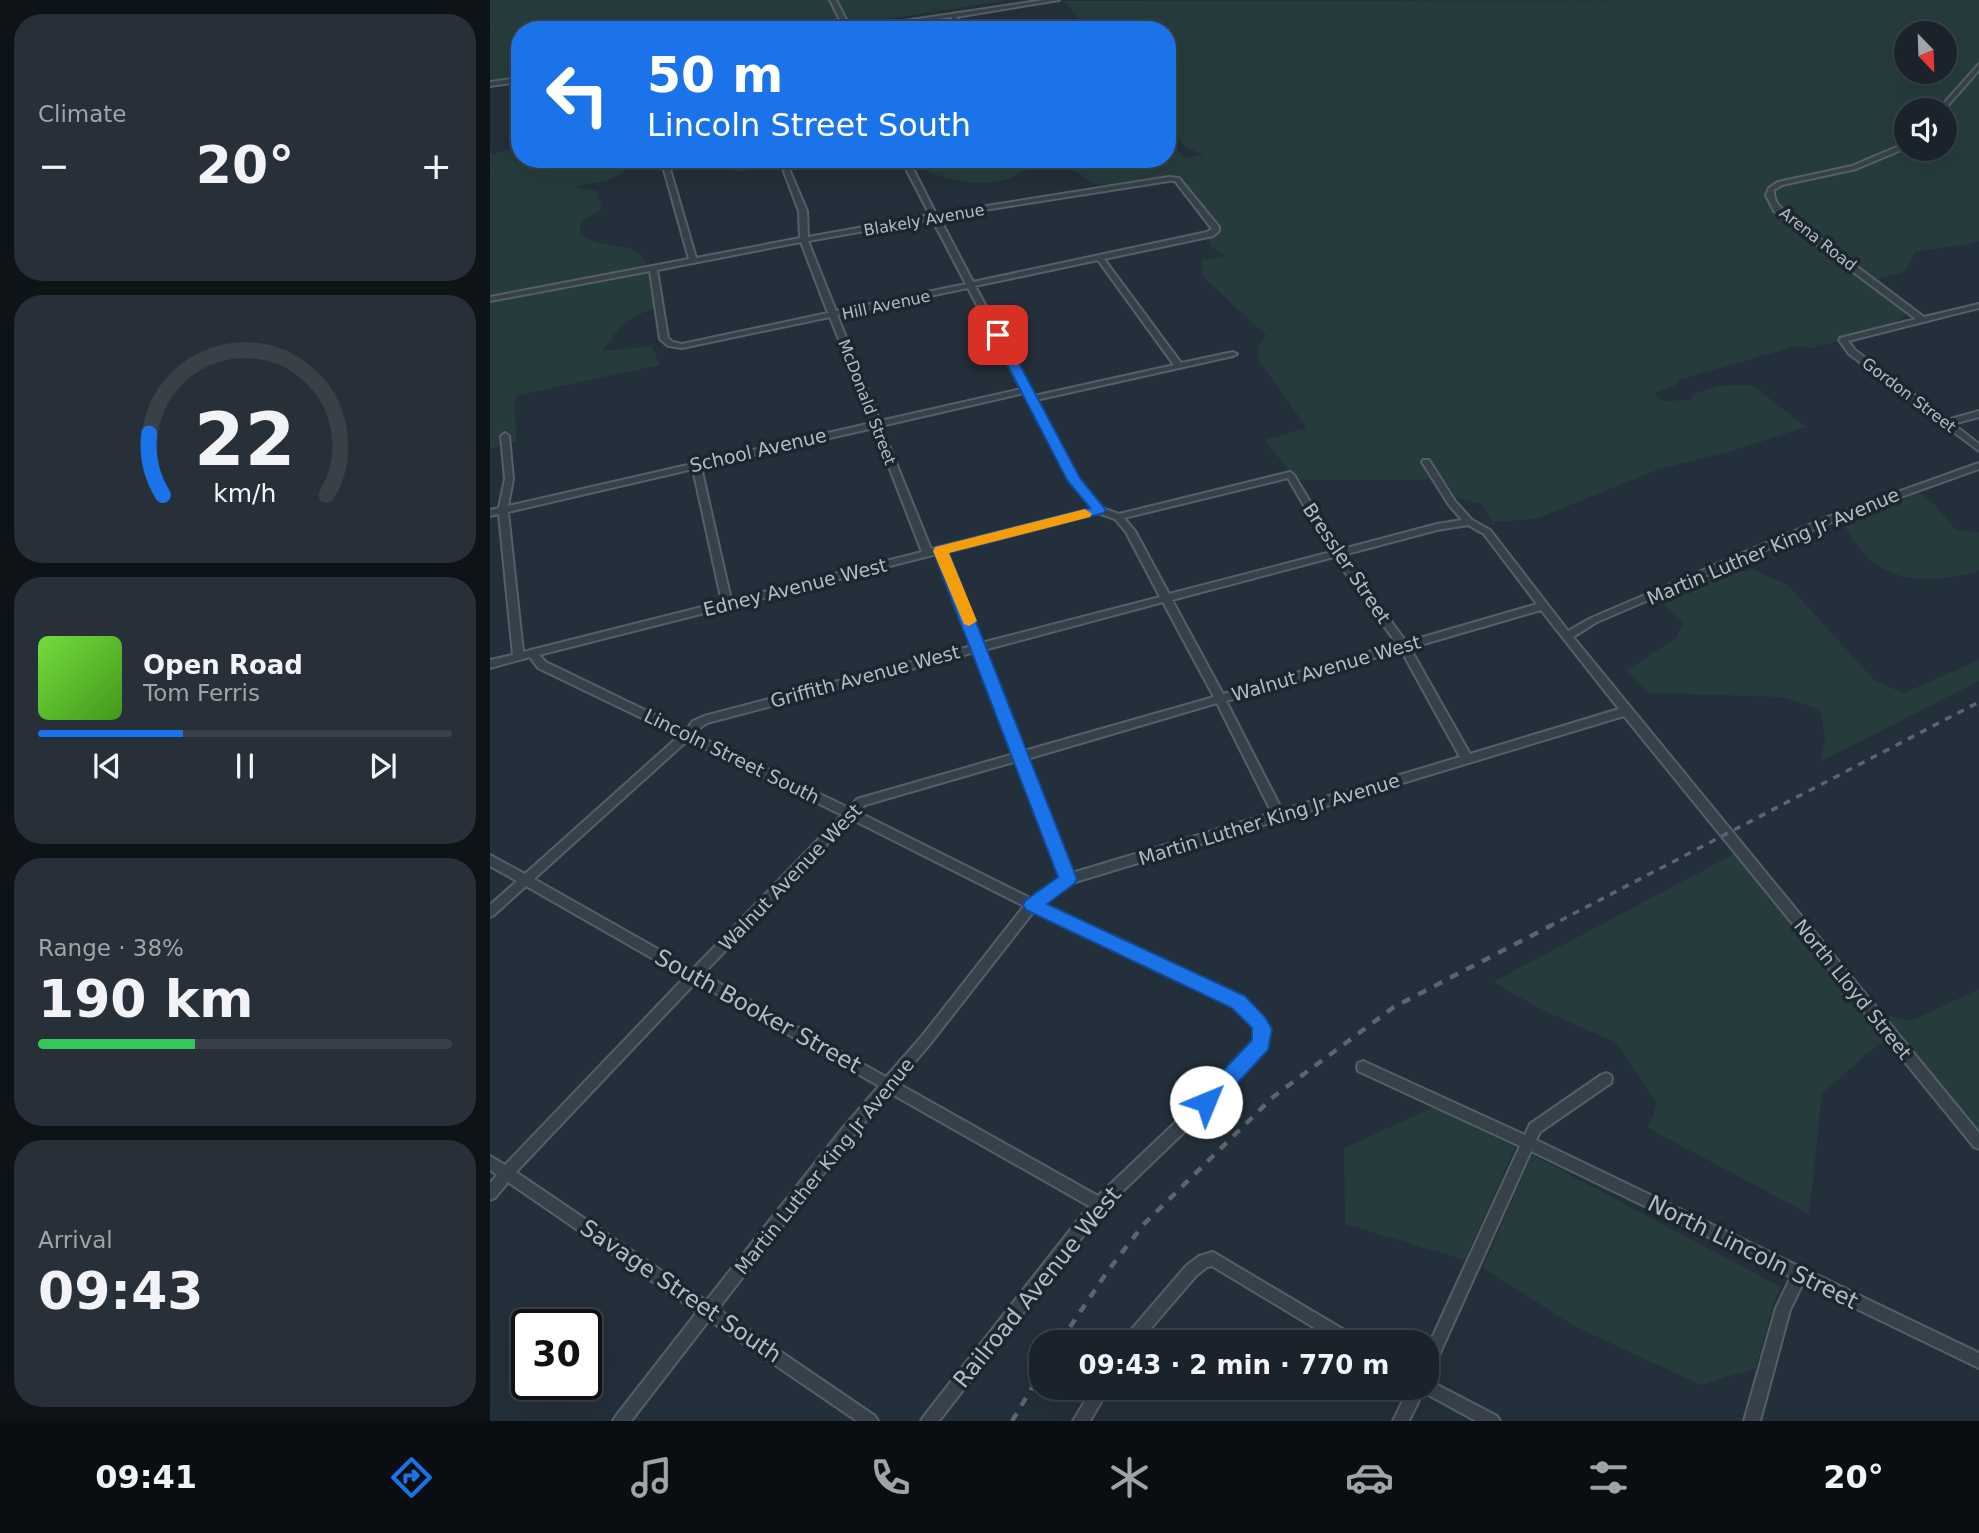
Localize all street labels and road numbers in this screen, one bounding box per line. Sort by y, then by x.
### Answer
street label: Blakely Avenue [862,200,986,240]
street label: Arena Road [1776,203,1860,275]
street label: Hill Avenue [840,286,932,324]
street label: McDonald Street [834,337,900,467]
street label: Gordon Street [1858,354,1960,436]
street label: School Avenue [687,424,829,476]
street label: Martin Luther King Jr Avenue [1644,483,1902,609]
street label: Bressler Street [1299,499,1395,627]
street label: Edney Avenue West [701,554,889,620]
street label: Walnut Avenue West [1229,630,1423,706]
street label: Griffith Avenue West [768,640,962,712]
street label: Lincoln Street South [641,704,823,808]
street label: Martin Luther King Jr Avenue [1136,769,1402,869]
street label: Walnut Avenue West [714,799,866,955]
street label: North Lloyd Street [1790,915,1916,1063]
street label: South Booker Street [651,944,865,1078]
street label: Martin Luther King Jr Avenue [730,1053,918,1279]
street label: Railroad Avenue West [948,1181,1126,1393]
street label: North Lincoln Street [1644,1190,1862,1314]
street label: Savage Street South [576,1214,786,1368]

